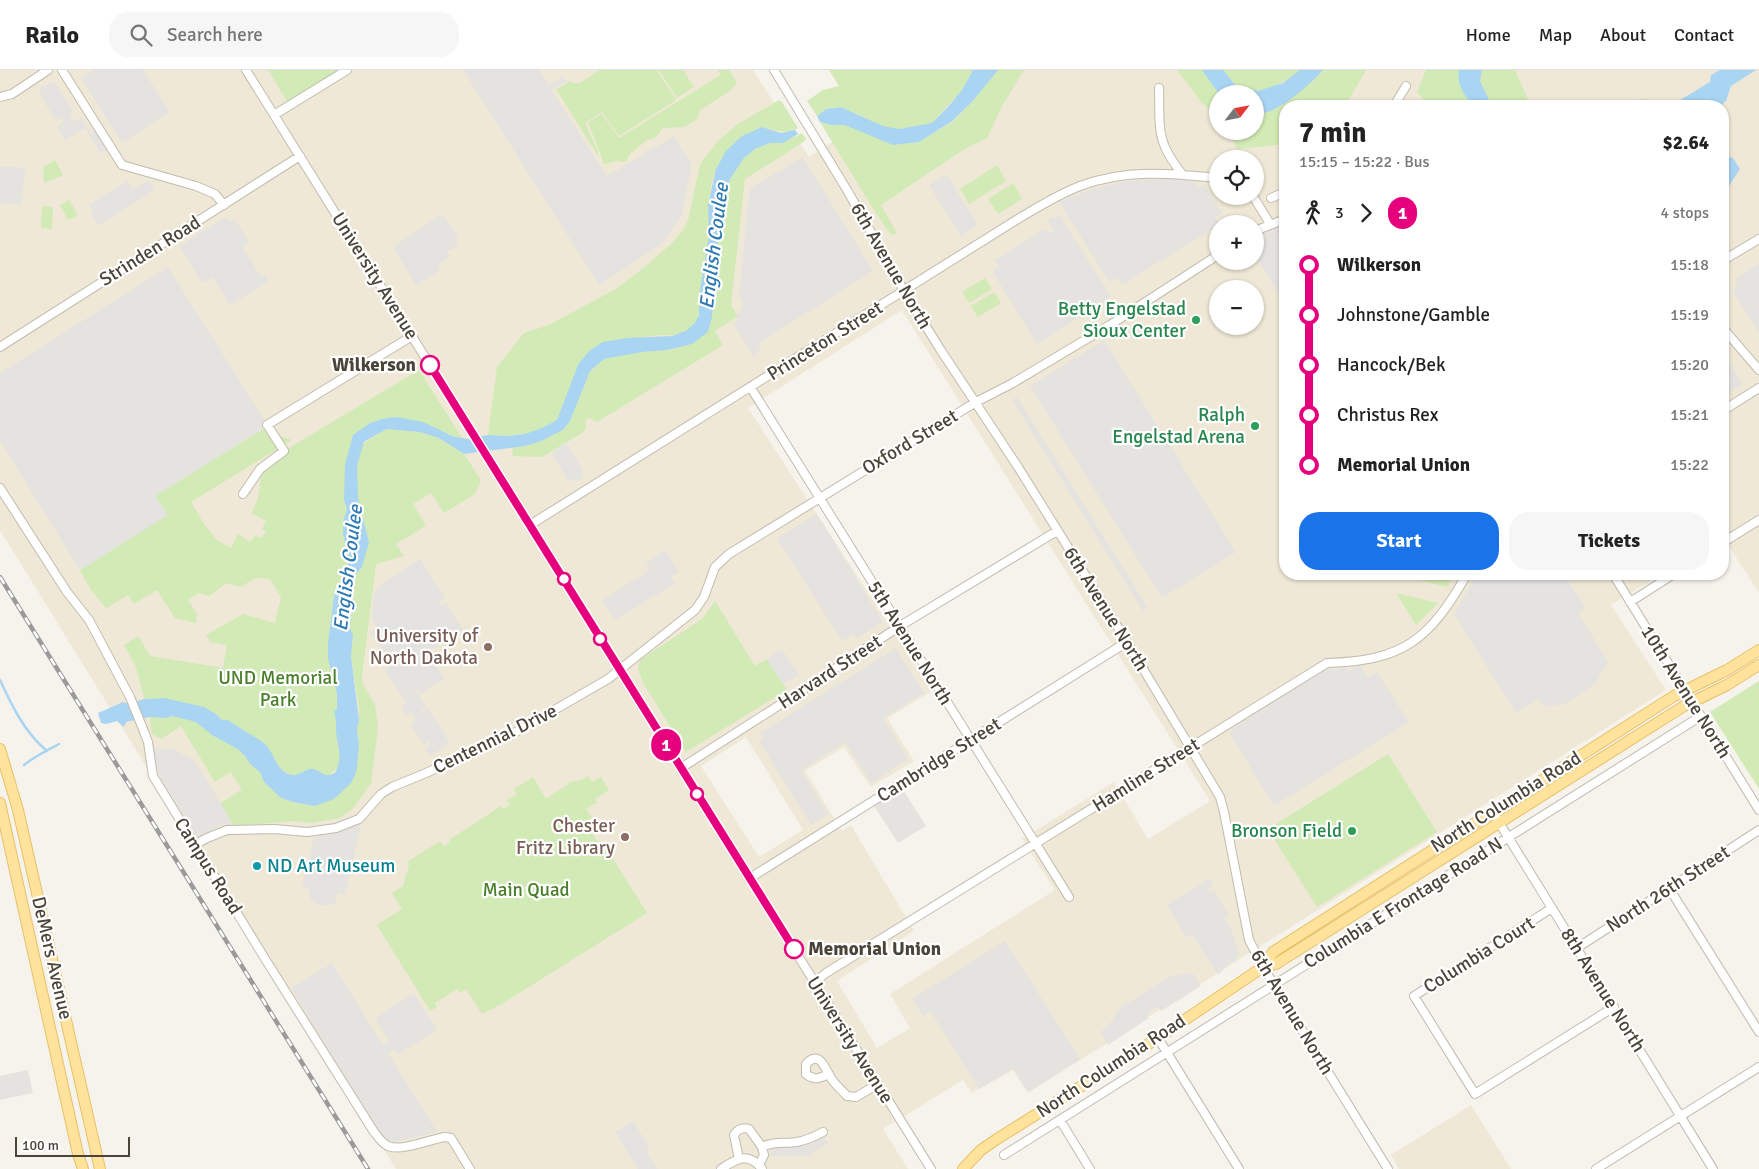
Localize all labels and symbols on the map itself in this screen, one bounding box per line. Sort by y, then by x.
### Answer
north arrow [1209,85,1264,140]
water label: English Coulee [694,180,734,311]
street label: 6th Avenue North [845,198,937,334]
street label: University Avenue [326,208,424,344]
street label: Strinden Road [95,210,205,292]
street label: Princeton Street [763,296,888,386]
place label: Betty Engelstad Sioux Center [1058,297,1186,343]
marker: Betty Engelstad Sioux Center [1190,314,1202,326]
place label: Wilkerson [332,353,416,377]
marker: Wilkerson [420,355,440,375]
place label: Ralph Engelstad Arena [1112,403,1245,449]
street label: Oxford Street [858,404,963,480]
marker: Ralph Engelstad Arena [1249,420,1261,432]
water label: English Coulee [328,502,368,633]
street label: 6th Avenue North [1058,542,1154,676]
unlabelled marker [557,572,571,586]
street label: 5th Avenue North [862,576,958,710]
street label: 10th Avenue North [1635,621,1737,763]
place label: University of North Dakota [370,624,480,670]
street label: Harvard Street [774,629,887,714]
unlabelled marker [593,632,607,646]
marker: University of North Dakota [482,641,494,653]
park label: UND Memorial Park [218,666,338,712]
street label: Centennial Drive [429,699,561,779]
street label: Cambridge Street [872,712,1006,808]
line badge: 1 [650,729,682,761]
street label: Hamline Street [1088,732,1204,817]
street label: North Columbia Road [1426,746,1586,858]
unlabelled marker [690,787,704,801]
street label: Campus Road [169,813,247,919]
place label: Chester Fritz Library [516,814,615,860]
place label: Bronson Field [1231,819,1342,843]
marker: Bronson Field [1346,825,1358,837]
marker: Chester Fritz Library [619,831,631,843]
street label: Columbia E Frontage Road N [1299,832,1507,974]
street label: North 26th Street [1602,840,1735,938]
place label: ND Art Museum [267,854,395,878]
marker: ND Art Museum [251,860,263,872]
park label: Main Quad [482,878,570,902]
street label: DeMers Avenue [26,894,78,1022]
street label: Columbia Court [1419,911,1539,999]
street label: 8th Avenue North [1555,923,1651,1057]
place label: Memorial Union [808,937,941,961]
marker: Memorial Union [784,939,804,959]
street label: 6th Avenue North [1245,945,1339,1079]
street label: University Avenue [801,972,899,1108]
street label: North Columbia Road [1032,1009,1190,1123]
scale bar [15,1134,130,1157]

